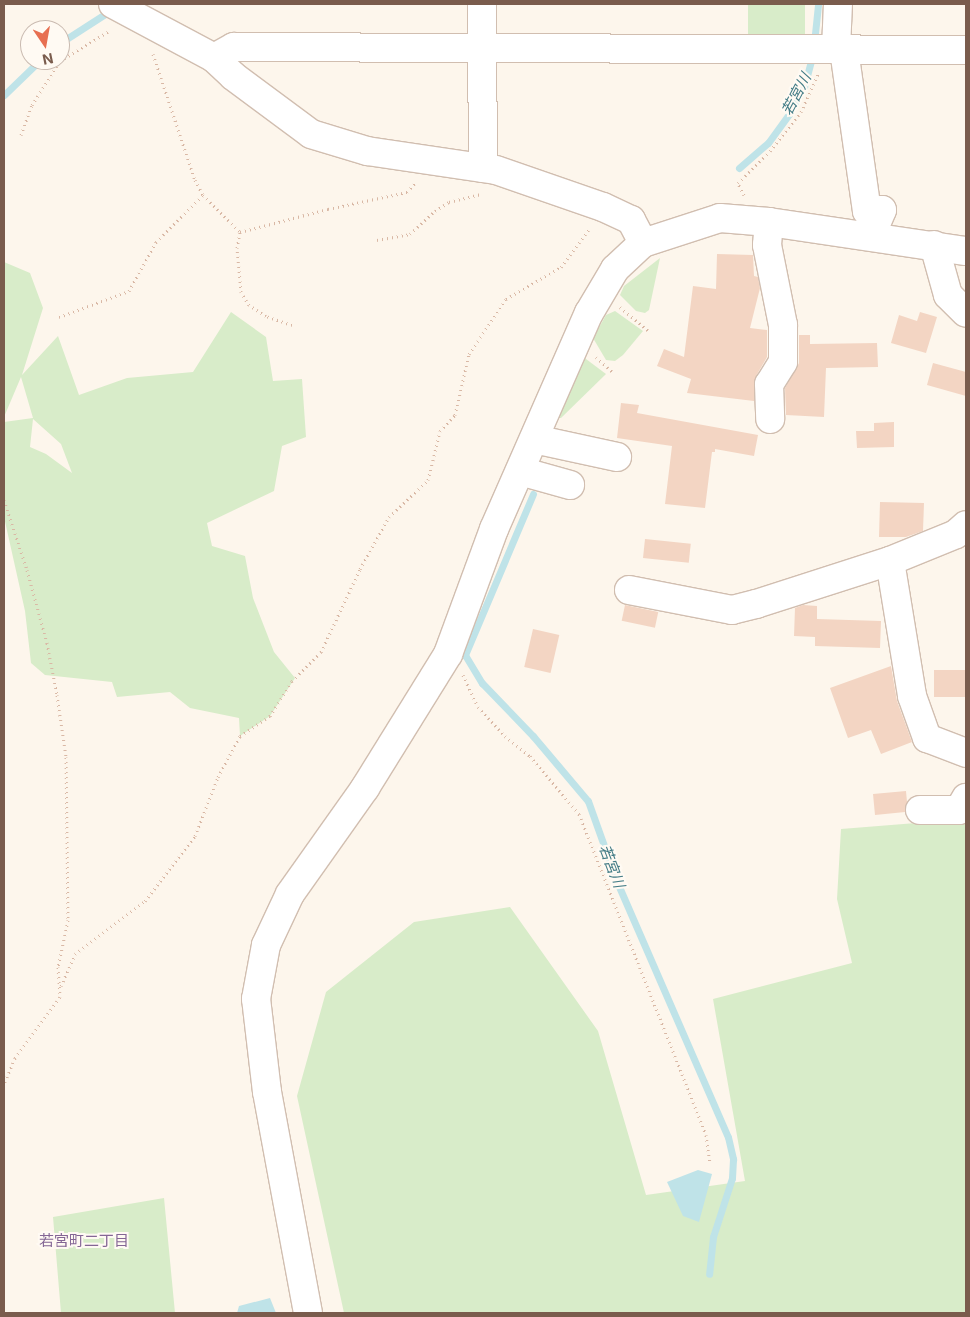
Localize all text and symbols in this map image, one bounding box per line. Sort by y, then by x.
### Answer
north arrow [20,20,70,70]
text: N [41,50,55,69]
water label: 若宮川 [777,70,815,118]
water label: 若宮川 [596,842,628,890]
district label: 若宮町二丁目 [39,1232,129,1250]

